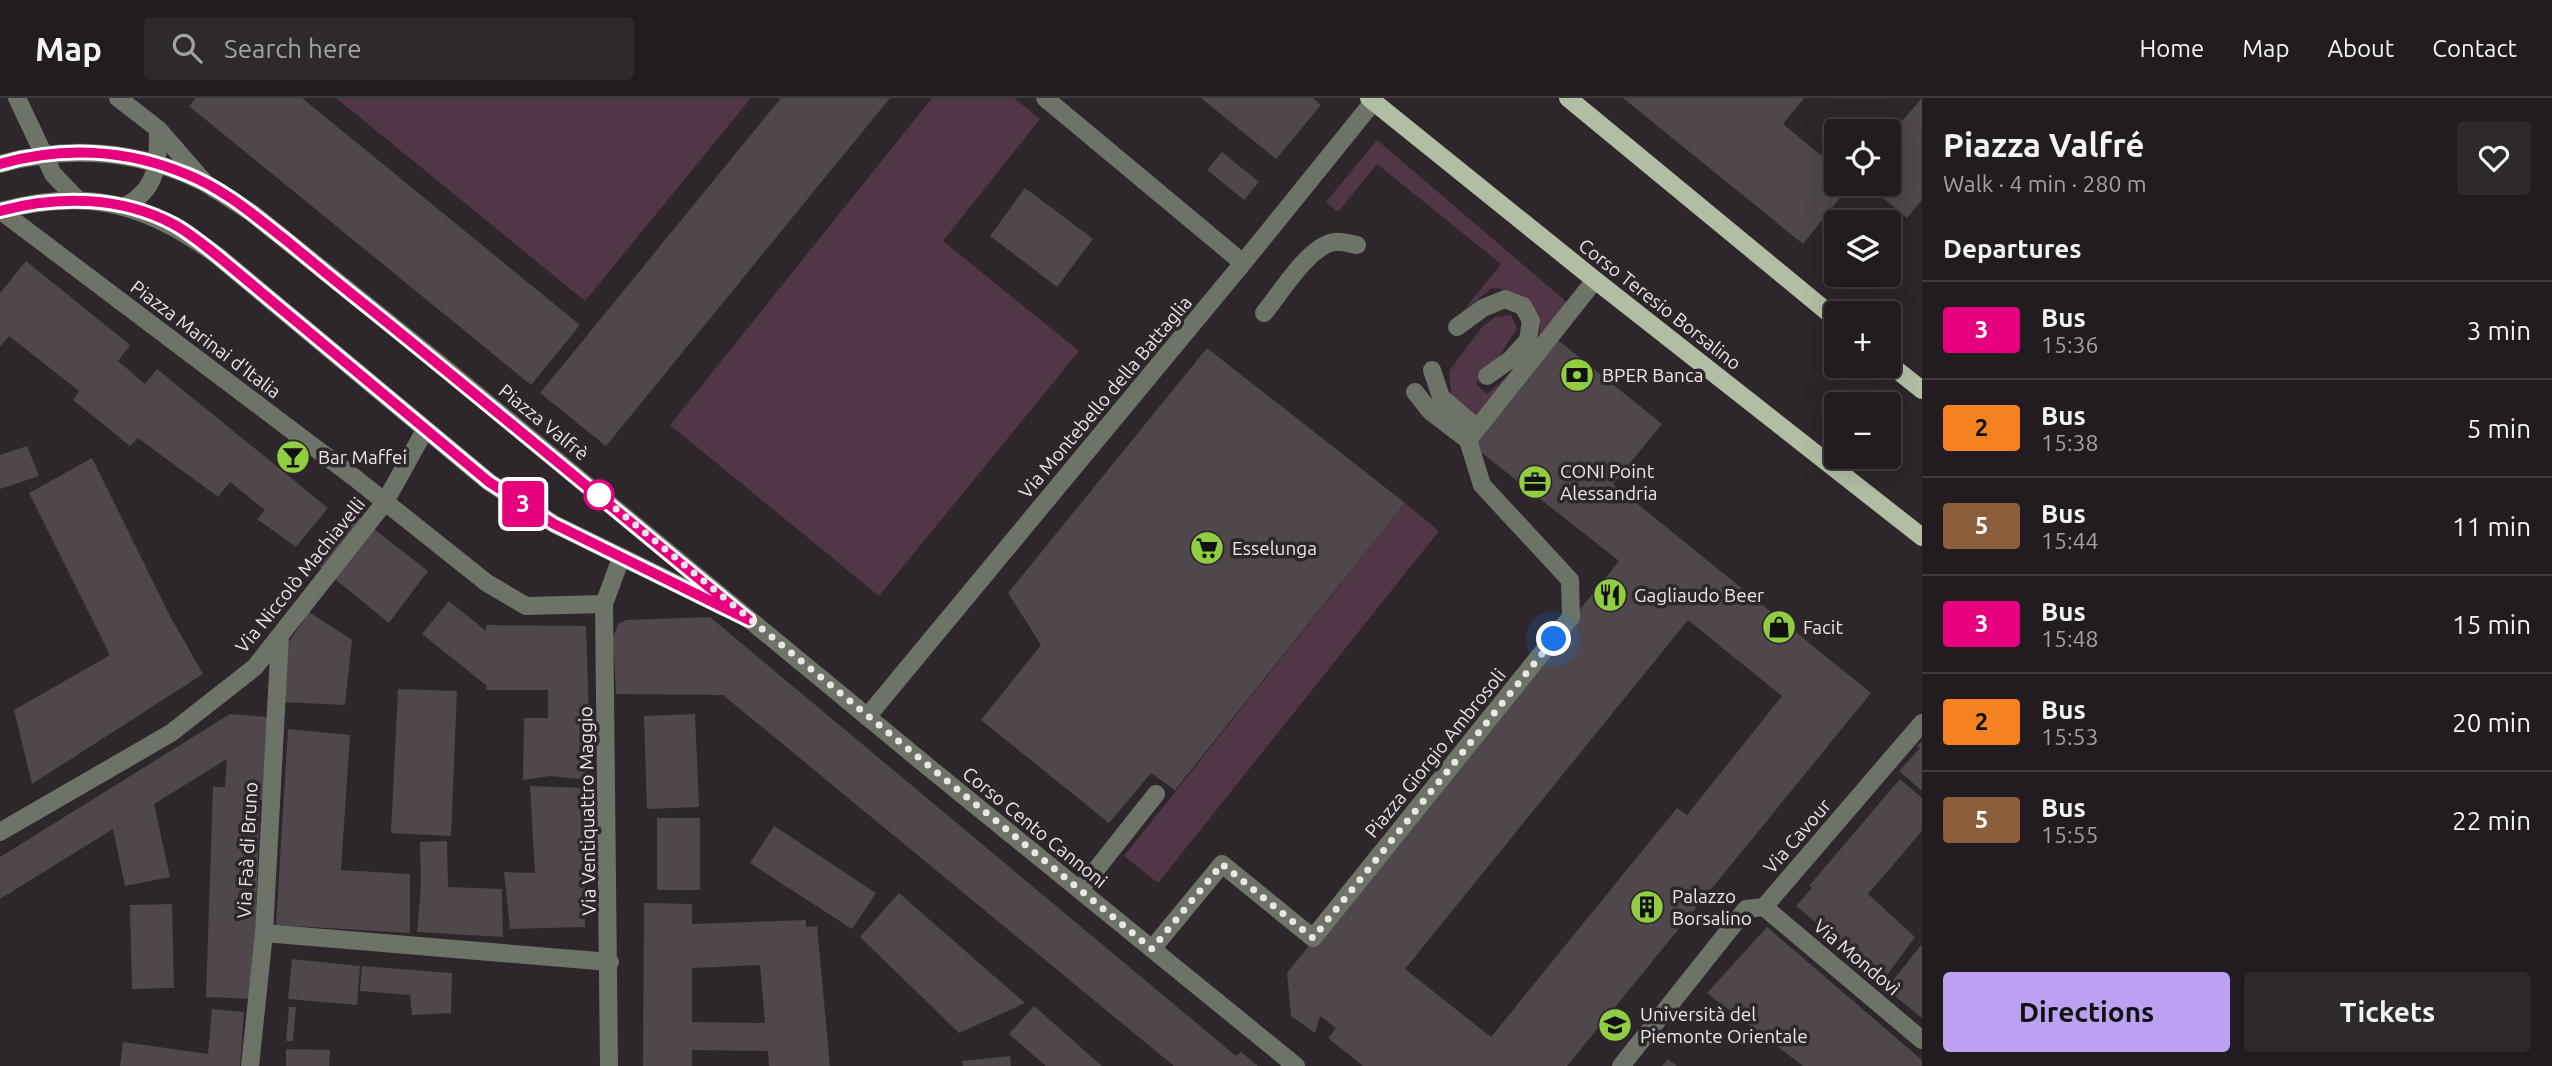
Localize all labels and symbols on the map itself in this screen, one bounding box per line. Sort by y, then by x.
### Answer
street label: Corso Teresio Borsalino [1575,234,1745,374]
street label: Piazza Marinai d'Italia [127,275,285,403]
street label: Via Montebello della Battaglia [1014,291,1196,503]
bank icon: BPER Banca [1558,356,1596,394]
place label: BPER Banca [1602,364,1704,386]
street label: Piazza Valfrè [495,379,593,465]
bar icon: Bar Maffei [274,438,312,476]
place label: Bar Maffei [318,446,407,468]
place label: CONI Point Alessandria [1560,460,1658,504]
office icon: CONI Point Alessandria [1516,463,1554,501]
unlabelled marker [584,480,614,510]
line badge: 3 [500,481,546,527]
street label: Via Niccolò Machiavelli [231,493,369,657]
supermarket icon: Esselunga [1188,529,1226,567]
place label: Esselunga [1232,537,1317,559]
restaurant icon: Gagliaudo Beer [1591,576,1629,614]
place label: Gagliaudo Beer [1634,584,1764,606]
shop icon: Facit [1760,608,1798,646]
place label: Facit [1803,616,1843,638]
your location [1536,621,1571,656]
street label: Piazza Giorgio Ambrosoli [1360,664,1510,842]
street label: Via Ventiquattro Maggio [574,706,600,916]
street label: Corso Cento Cannoni [958,762,1112,892]
street label: Via Faà di Bruno [232,781,262,919]
street label: Via Cavour [1759,794,1835,878]
place label: Palazzo Borsalino [1672,885,1752,929]
building icon: Palazzo Borsalino [1628,888,1666,926]
street label: Via Mondovì [1809,915,1905,999]
place label: Università del Piemonte Orientale [1640,1003,1808,1047]
school or university icon: Università del Piemonte Orientale [1596,1006,1634,1044]

